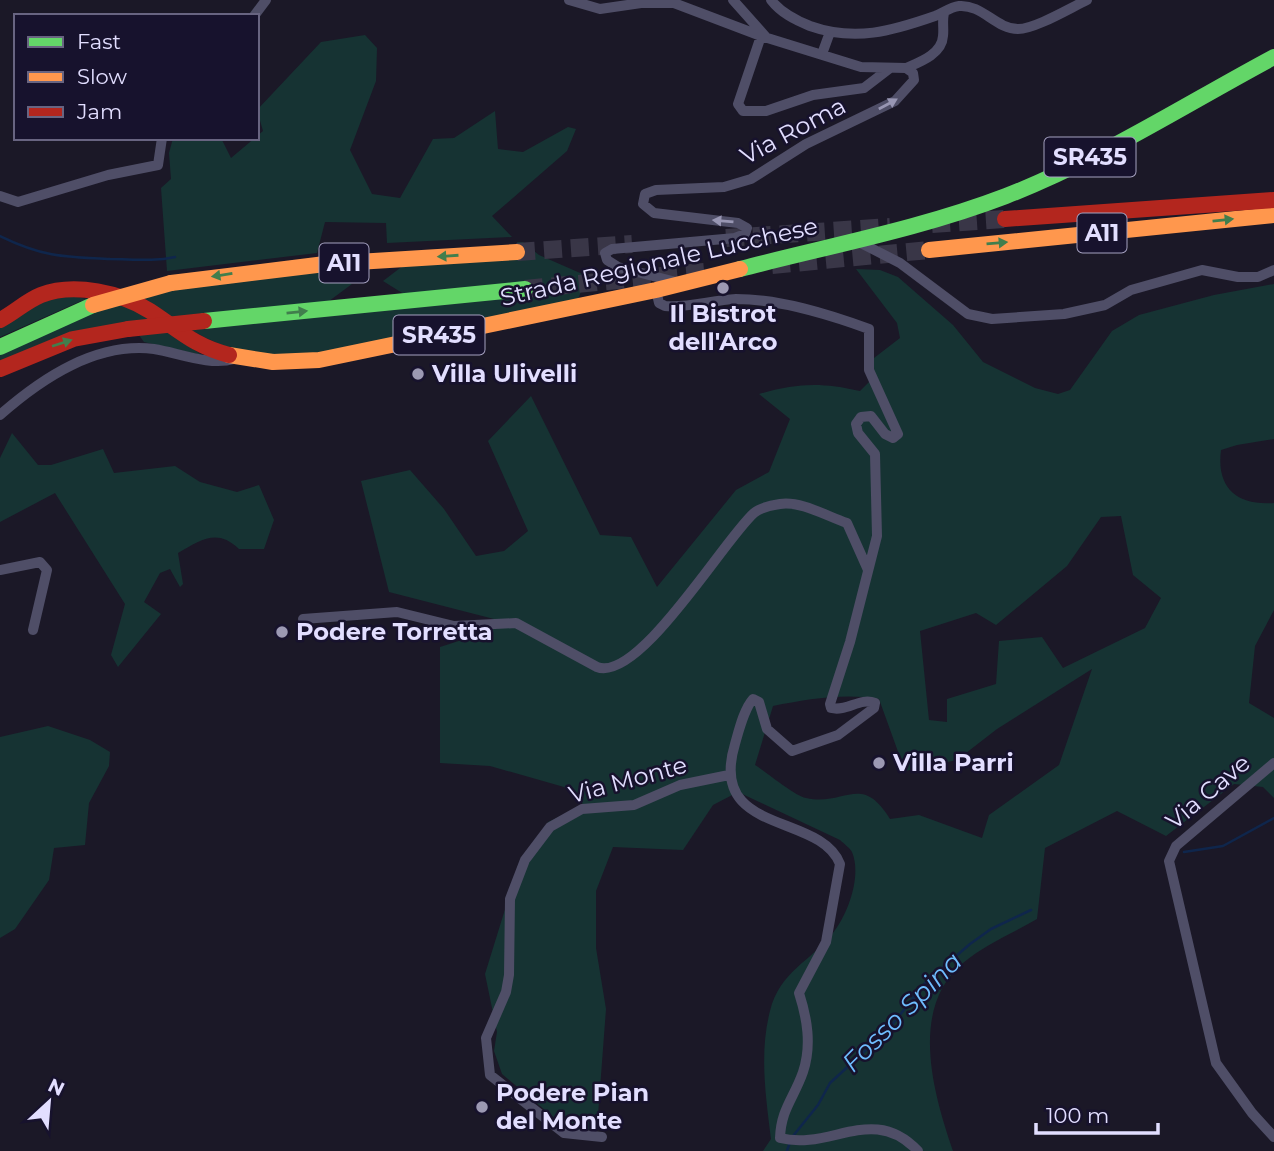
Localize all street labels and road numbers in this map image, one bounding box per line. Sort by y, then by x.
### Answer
street label: Via Roma [735,91,850,170]
road number: SR435 [1044,138,1136,176]
street label: Strada Regionale Lucchese [497,211,821,312]
road number: A11 [1078,214,1126,252]
road number: A11 [320,244,368,282]
road number: SR435 [394,316,485,354]
street label: Via Cave [1160,748,1256,835]
street label: Via Monte [566,750,690,809]

